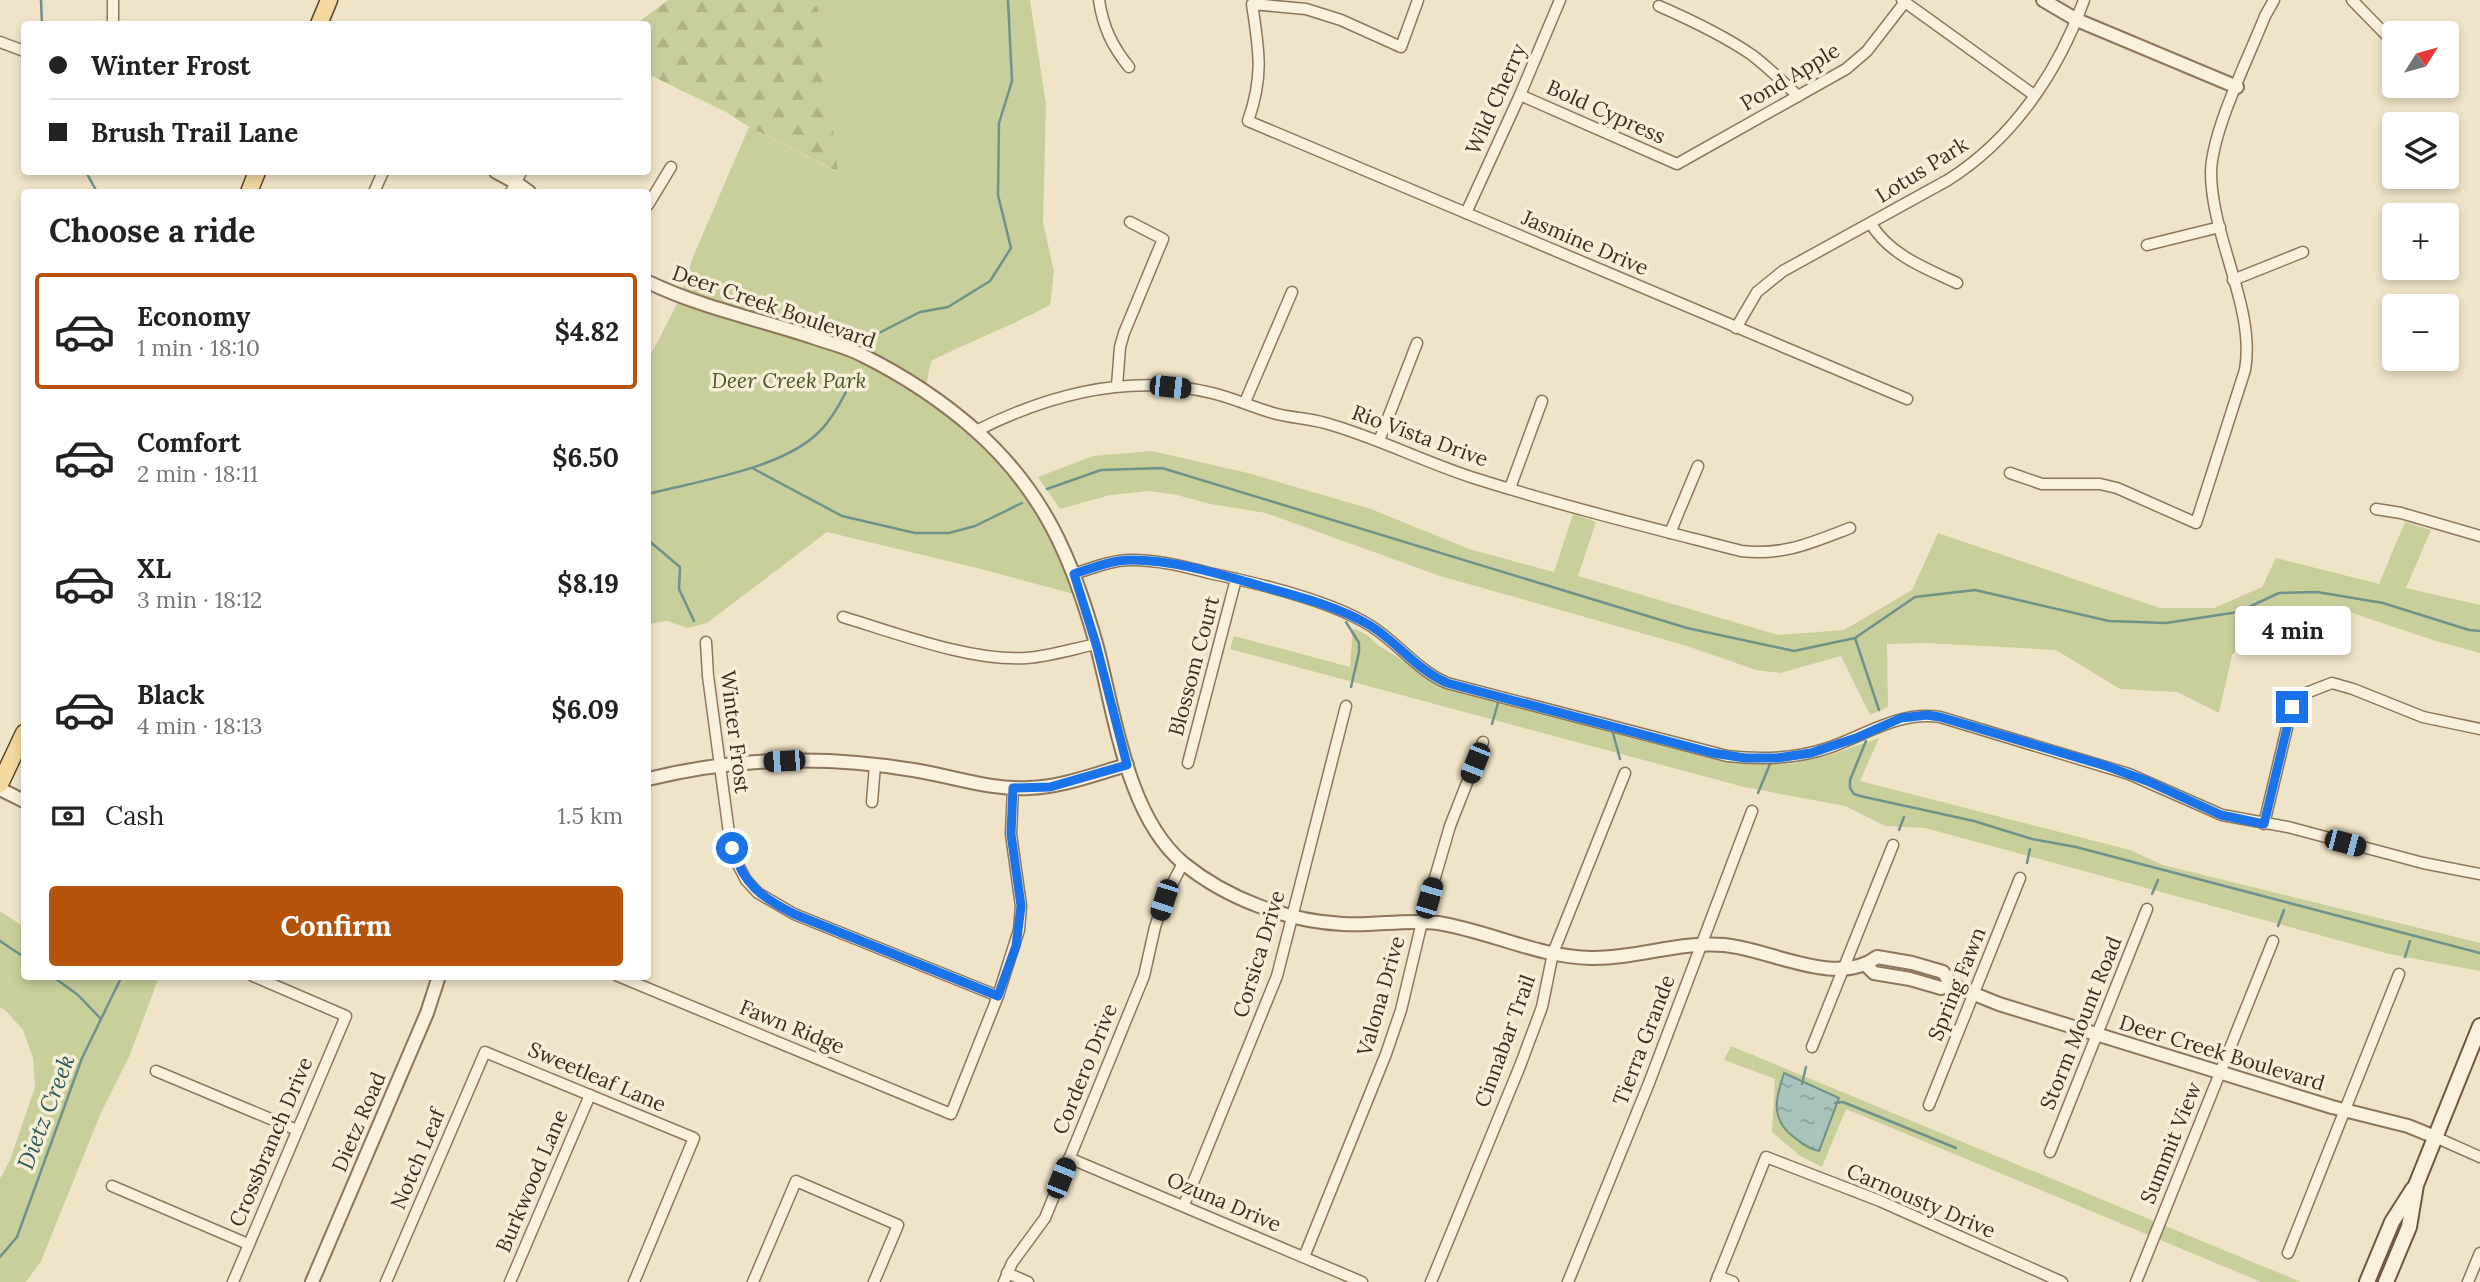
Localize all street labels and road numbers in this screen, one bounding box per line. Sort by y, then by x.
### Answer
street label: Pond Apple [1735,36,1844,117]
street label: Wild Cherry [1459,39,1532,158]
street label: Bold Cypress [1543,73,1670,150]
street label: Lotus Park [1870,130,1974,209]
street label: Jasmine Drive [1517,203,1653,281]
street label: Deer Creek Boulevard [669,259,880,354]
street label: Rio Vista Drive [1348,398,1492,473]
street label: Blossom Court [1162,592,1225,739]
street label: Winter Frost [715,669,757,796]
street label: Corsica Drive [1226,887,1291,1021]
street label: Spring Fawn [1922,923,1992,1044]
street label: Storm Mount Road [2033,932,2128,1113]
street label: Valona Drive [1350,933,1411,1060]
street label: Cinnabar Trail [1468,971,1541,1111]
street label: Tierra Grande [1606,971,1681,1109]
street label: Fawn Ridge [736,993,849,1060]
street label: Cordero Drive [1046,999,1123,1138]
street label: Deer Creek Boulevard [2116,1008,2328,1097]
street label: Sweetleaf Lane [524,1035,670,1118]
street label: Crossbranch Drive [223,1053,319,1231]
street label: Dietz Road [325,1068,392,1176]
street label: Summit View [2134,1078,2207,1208]
street label: Notch Leaf [384,1103,452,1213]
street label: Burkwood Lane [489,1105,574,1256]
street label: Carnousty Drive [1843,1157,2000,1244]
street label: Ozuna Drive [1163,1165,1285,1238]

